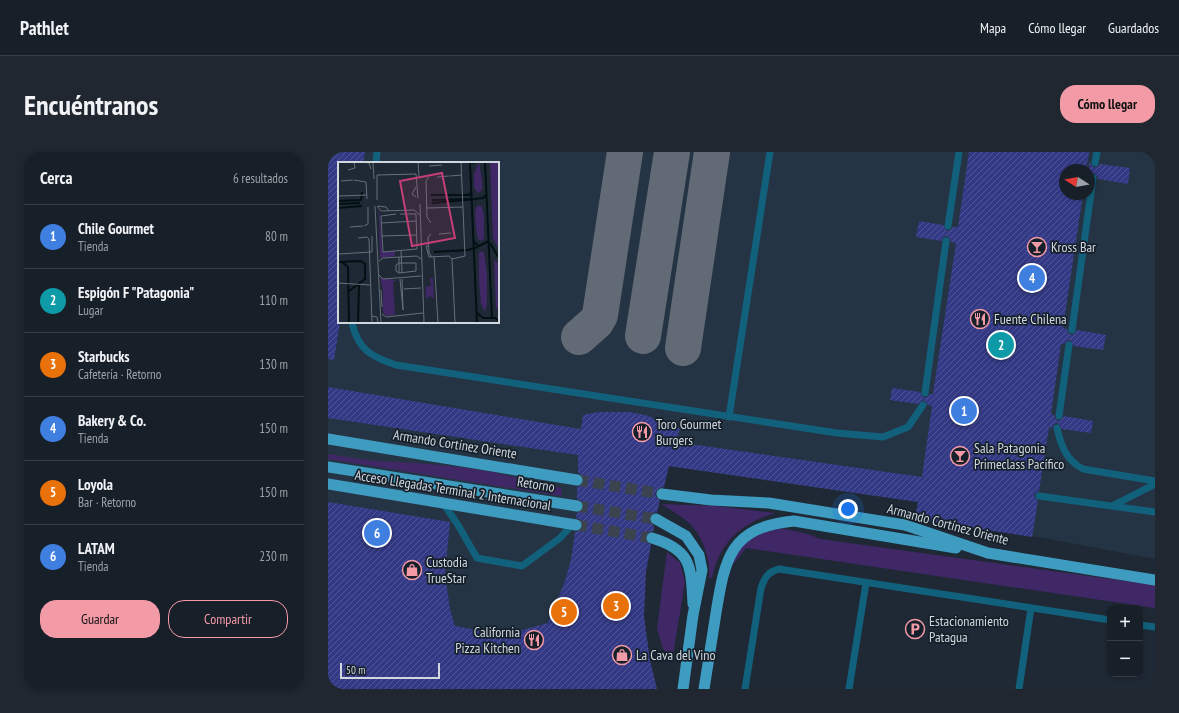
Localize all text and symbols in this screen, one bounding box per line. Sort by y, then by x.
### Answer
text: Pathlet [20,16,69,40]
text: Mapa [980,19,1006,37]
text: Cómo llegar [1028,19,1086,37]
text: Guardados [1108,19,1159,37]
button: Cómo llegar [1060,85,1155,123]
text: Encuéntranos [24,86,158,123]
inset map [338,162,499,323]
north arrow [1059,164,1095,200]
text: Cerca [40,167,73,189]
text: 6 resultados [233,170,288,187]
text: Chile Gourmet [78,219,154,238]
text: 1 [50,228,56,245]
text: 80 m [265,228,288,245]
bar icon: Kross Bar [1026,236,1048,258]
text: Tienda [78,238,109,255]
place label: Kross Bar [1051,238,1096,256]
pin: 4 [1019,263,1045,293]
text: Espigón F "Patagonia" [78,283,194,302]
text: 2 [50,292,56,309]
text: 110 m [259,292,288,309]
text: Lugar [78,302,103,319]
restaurant icon: Fuente Chilena [969,308,991,330]
place label: Fuente Chilena [994,310,1067,328]
pin: 2 [988,330,1014,360]
text: Starbucks [78,347,130,366]
text: 3 [50,356,56,373]
text: 130 m [259,356,288,373]
text: Cafetería · Retorno [78,366,161,383]
pin: 1 [951,396,977,426]
text: Bakery & Co. [78,411,146,430]
place label: Toro Gourmet Burgers [656,415,721,449]
text: 4 [50,420,56,437]
text: 150 m [259,420,288,437]
restaurant icon: Toro Gourmet Burgers [631,421,653,443]
street label: Armando Cortínez Oriente [392,425,518,463]
text: Tienda [78,430,109,447]
place label: Sala Patagonia Primeclass Pacífico [974,439,1064,473]
bar icon: Sala Patagonia Primeclass Pacífico [949,445,971,467]
street label: Acceso Llegadas Terminal 2 Internacional [354,466,553,515]
street label: Retorno [516,472,556,496]
text: Loyola [78,475,113,494]
text: 5 [50,484,56,501]
text: 150 m [259,484,288,501]
text: Bar · Retorno [78,494,136,511]
your location [838,499,858,519]
street label: Armando Cortínez Oriente [885,499,1011,549]
pin: 6 [364,518,390,548]
text: LATAM [78,539,115,558]
text: 6 [50,548,56,565]
text: 230 m [259,548,288,565]
place label: Custodia TrueStar [426,553,468,587]
text: Tienda [78,558,109,575]
shop icon: Custodia TrueStar [401,559,423,581]
pin: 3 [603,591,629,621]
pin: 5 [551,597,577,627]
button: Guardar [40,600,160,638]
button: Compartir [168,600,288,638]
map controls [1107,605,1143,677]
button: + [1107,605,1143,641]
place label: Estacionamiento Patagua [929,612,1009,646]
parking icon: Estacionamiento Patagua [904,618,926,640]
place label: California Pizza Kitchen [455,623,520,657]
restaurant icon: California Pizza Kitchen [523,629,545,651]
button: − [1107,641,1143,677]
shop icon: La Cava del Vino [611,644,633,666]
place label: La Cava del Vino [636,646,715,664]
scale bar [340,661,440,680]
text: 50 m [346,663,365,677]

